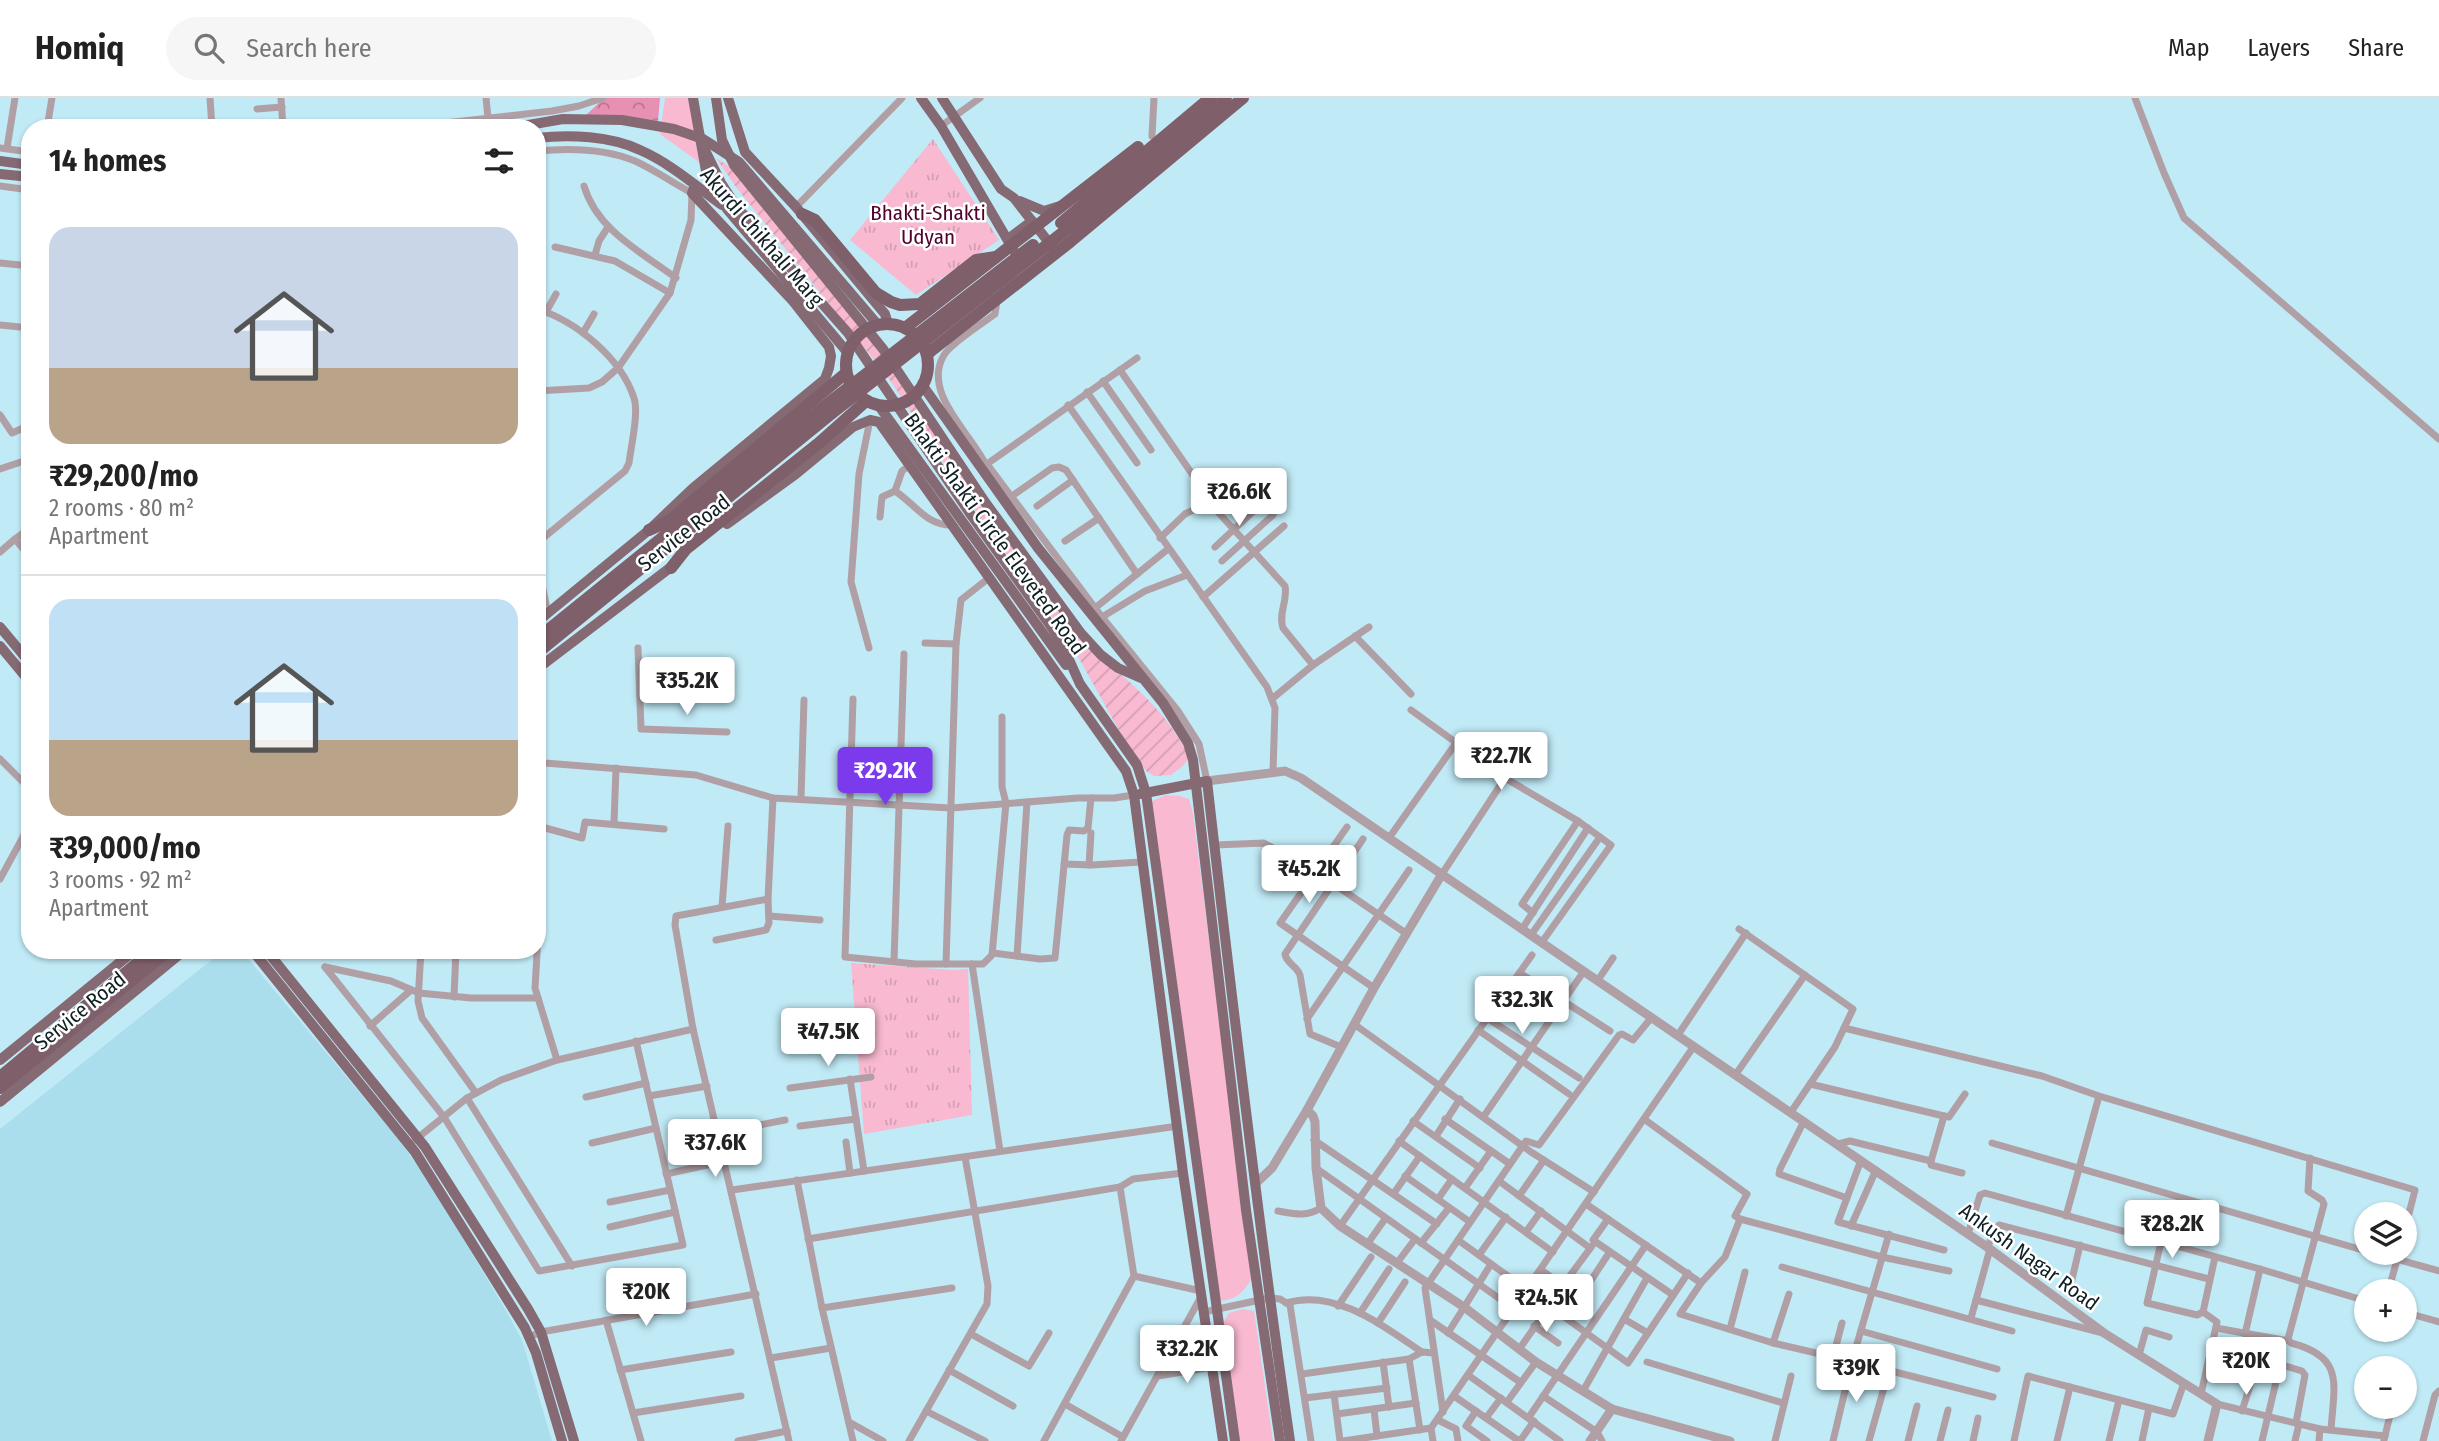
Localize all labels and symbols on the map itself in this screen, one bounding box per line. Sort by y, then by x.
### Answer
street label: Akurdi Chikhali Marg [695,162,829,312]
park label: Bhakti-Shakti Udyan [870,200,986,250]
street label: Bhakti Shakti Circle Eleveted Road [899,408,1091,660]
pin: ₹26.6K [1182,468,1296,528]
street label: Service Road [633,489,735,577]
pin: ₹35.2K [630,658,744,717]
pin: ₹22.7K [1444,732,1558,792]
pin: ₹29.2K [828,748,942,807]
pin: ₹45.2K [1252,846,1366,905]
street label: Service Road [29,966,131,1056]
pin: ₹32.3K [1465,976,1579,1036]
pin: ₹47.5K [771,1009,885,1068]
pin: ₹37.6K [658,1119,772,1179]
street label: Ankush Nagar Road [1954,1198,2104,1316]
pin: ₹28.2K [2115,1200,2229,1260]
pin: ₹20K [605,1268,687,1328]
pin: ₹24.5K [1489,1274,1603,1334]
pin: ₹32.2K [1130,1326,1244,1385]
pin: ₹20K [2205,1338,2287,1397]
pin: ₹39K [1815,1344,1897,1404]

